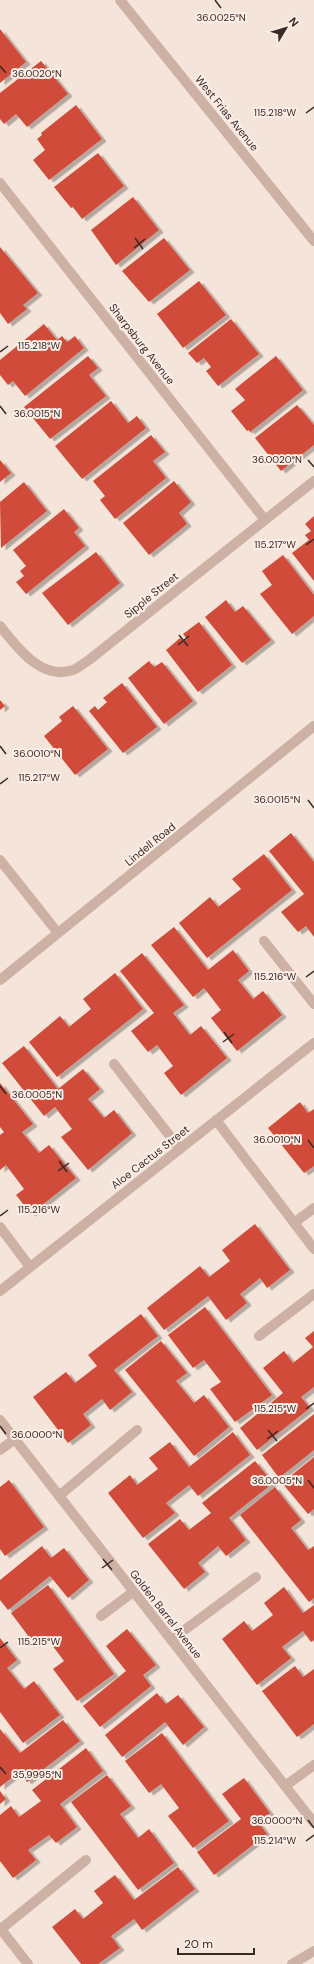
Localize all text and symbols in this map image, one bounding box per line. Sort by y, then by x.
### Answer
north arrow [266,8,306,48]
text: 36.0025°N [196,11,246,24]
text: N [286,14,302,29]
text: 36.0020°N [12,67,62,80]
street label: West Frias Avenue [192,72,262,154]
text: 115.218°W [254,106,297,119]
street label: Sharpsburg Avenue [106,301,178,387]
text: 115.218°W [18,339,61,352]
text: 36.0015°N [14,407,60,420]
text: 36.0020°N [252,453,302,466]
text: 115.217°W [254,538,296,551]
street label: Sipple Street [121,569,181,621]
text: 36.0010°N [13,747,61,760]
text: 115.217°W [18,771,60,784]
text: 36.0015°N [254,793,300,806]
street label: Lindell Road [122,819,178,869]
text: 115.216°W [254,970,297,983]
text: 36.0005°N [12,1088,62,1101]
street label: Aloe Cactus Street [108,1122,192,1192]
text: 36.0010°N [253,1133,301,1146]
text: 115.216°W [18,1203,61,1216]
text: 115.215°W [254,1402,297,1415]
text: 36.0000°N [11,1428,63,1441]
text: 36.0005°N [252,1474,302,1487]
street label: Golden Barrel Avenue [127,1567,205,1661]
text: 115.215°W [18,1635,61,1648]
text: 35.9995°N [13,1768,62,1781]
text: 36.0000°N [251,1814,303,1827]
text: 115.214°W [254,1834,297,1847]
scale bar [178,1930,254,1956]
text: 20 m [184,1936,213,1952]

